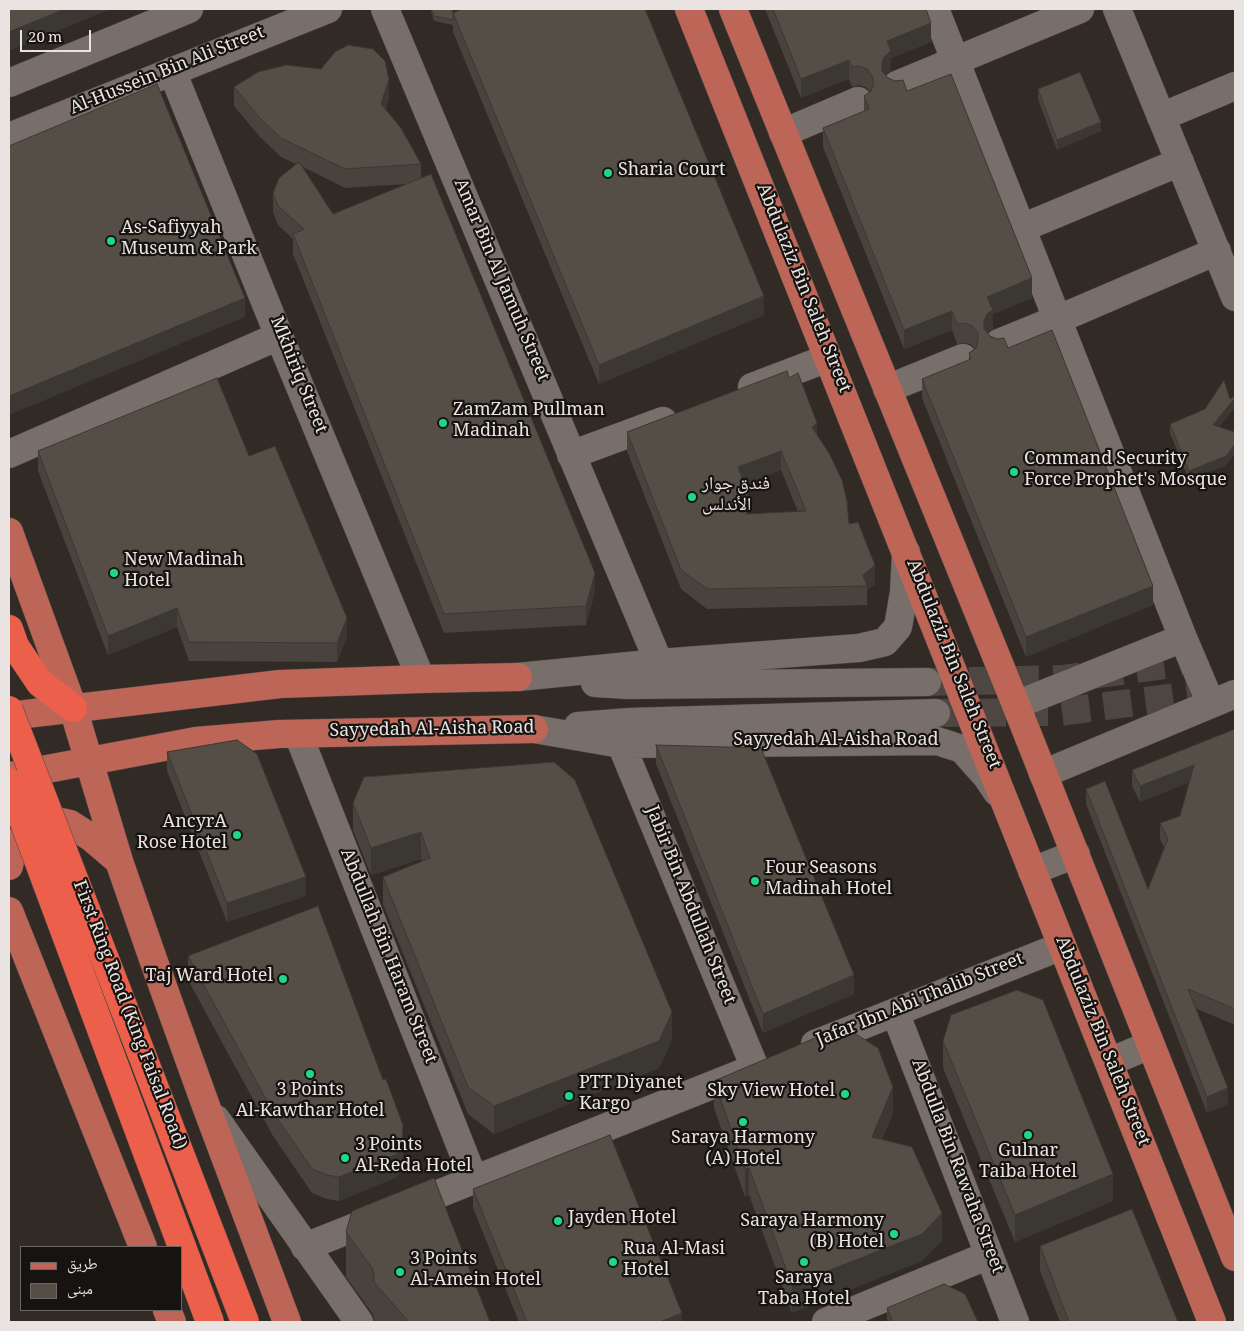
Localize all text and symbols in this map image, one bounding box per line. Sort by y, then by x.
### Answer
scale bar [22,20,94,52]
street label: Al-Hussein Bin Ali Street [67,24,269,122]
text: 20 m [28,26,62,52]
place label: Sharia Court [618,162,725,184]
marker: Sharia Court [602,167,614,179]
street label: Amar Bin Al Jamuh Street [446,176,552,386]
street label: Abdulaziz Bin Saleh Street [749,181,853,397]
place label: As-Safiyyah Museum & Park [121,220,257,262]
marker: As-Safiyyah Museum & Park [105,235,117,247]
street label: Mkhiriq Street [263,314,329,438]
place label: ZamZam Pullman Madinah [453,402,605,444]
marker: ZamZam Pullman Madinah [437,417,449,429]
place label: Command Security Force Prophet's Mosque [1024,451,1227,494]
marker: Command Security Force Prophet's Mosque [1008,466,1020,478]
place label: فندق جوار الأندلس [702,476,770,518]
marker: فندق جوار الأندلس [686,491,698,503]
place label: New Madinah Hotel [124,552,244,594]
street label: Abdulaziz Bin Saleh Street [899,557,1003,773]
marker: New Madinah Hotel [108,567,120,579]
street label: Sayyedah Al-Aisha Road [329,719,535,745]
street label: Sayyedah Al-Aisha Road [733,732,939,754]
street label: Jabir Bin Abdullah Street [638,804,738,1008]
place label: AncyrA Rose Hotel [137,814,227,856]
marker: AncyrA Rose Hotel [231,829,243,841]
street label: Abdullah Bin Haram Street [333,846,439,1068]
place label: Four Seasons Madinah Hotel [765,860,892,902]
marker: Four Seasons Madinah Hotel [749,875,761,887]
street label: First Ring Road (King Faisal Road) [66,878,188,1154]
street label: Abdulaziz Bin Saleh Street [1048,934,1152,1150]
street label: Jafar Ibn Abi Thalib Street [814,950,1028,1054]
place label: Taj Ward Hotel [146,968,273,990]
marker: Taj Ward Hotel [277,973,289,985]
street label: Abdulla Bin Rawaha Street [904,1057,1006,1277]
marker: 3 Points Al-Kawthar Hotel [304,1068,316,1080]
place label: PTT Diyanet Kargo [579,1075,683,1118]
place label: 3 Points Al-Kawthar Hotel [236,1082,384,1124]
place label: Sky View Hotel [707,1083,835,1105]
marker: Sky View Hotel [839,1088,851,1100]
marker: PTT Diyanet Kargo [563,1090,575,1102]
marker: Saraya Harmony (A) Hotel [737,1116,749,1128]
marker: Gulnar Taiba Hotel [1022,1129,1034,1141]
place label: Saraya Harmony (A) Hotel [671,1130,815,1172]
place label: 3 Points Al-Reda Hotel [355,1137,472,1180]
place label: Gulnar Taiba Hotel [979,1143,1077,1186]
marker: 3 Points Al-Reda Hotel [339,1152,351,1164]
place label: Jayden Hotel [568,1210,677,1232]
place label: Saraya Harmony (B) Hotel [740,1213,884,1256]
marker: Jayden Hotel [552,1215,564,1227]
marker: Saraya Harmony (B) Hotel [888,1228,900,1240]
place label: Rua Al-Masi Hotel [623,1241,725,1284]
legend [20,1246,182,1311]
place label: 3 Points Al-Amein Hotel [410,1251,541,1294]
text: طريق [67,1253,98,1279]
marker: Rua Al-Masi Hotel [607,1256,619,1268]
marker: Saraya Taba Hotel [798,1256,810,1268]
marker: 3 Points Al-Amein Hotel [394,1266,406,1278]
place label: Saraya Taba Hotel [758,1270,850,1312]
text: مبنى [67,1278,93,1304]

